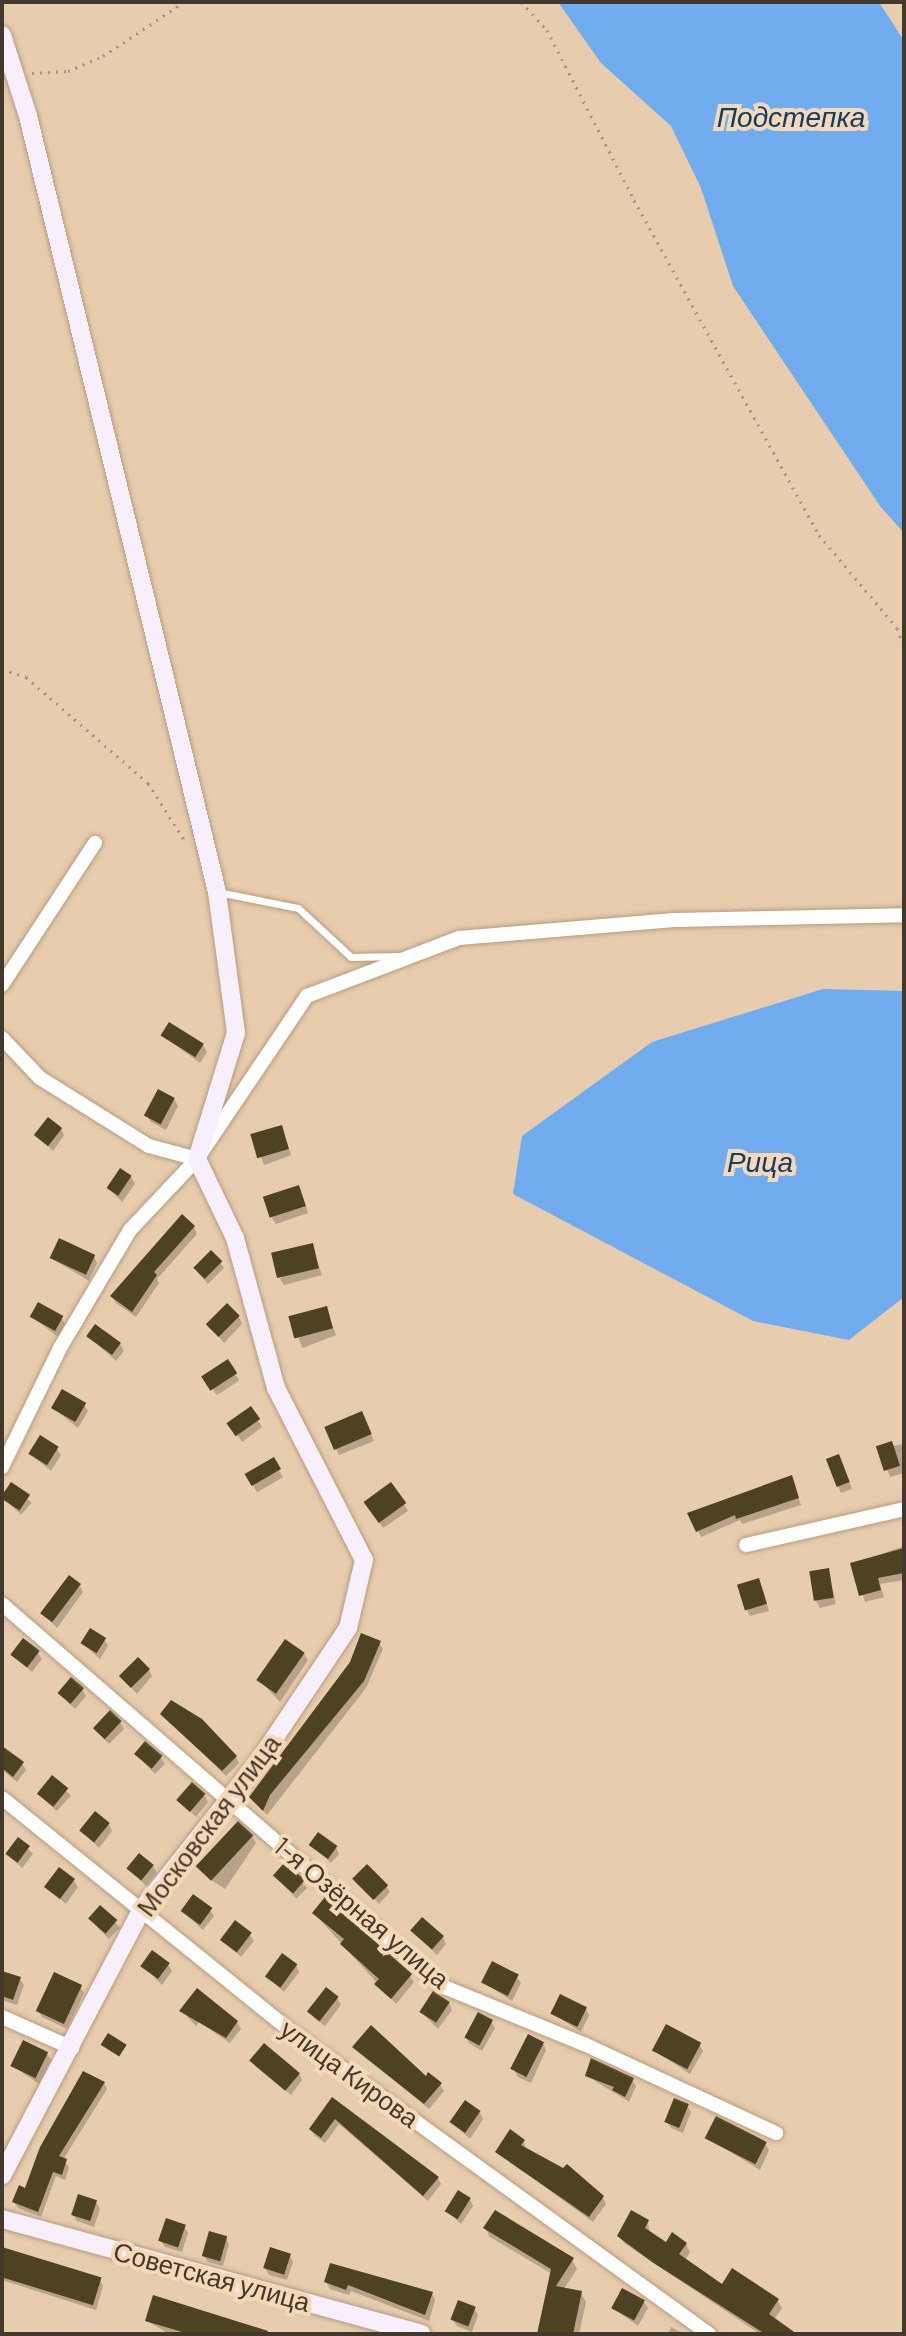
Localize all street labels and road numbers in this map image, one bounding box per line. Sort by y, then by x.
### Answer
street label: Московская улица [130,1728,286,1922]
street label: 1-я Озёрная улица [268,1830,456,1994]
street label: улица Кирова [275,2012,425,2134]
street label: Советская улица [110,2235,314,2317]

